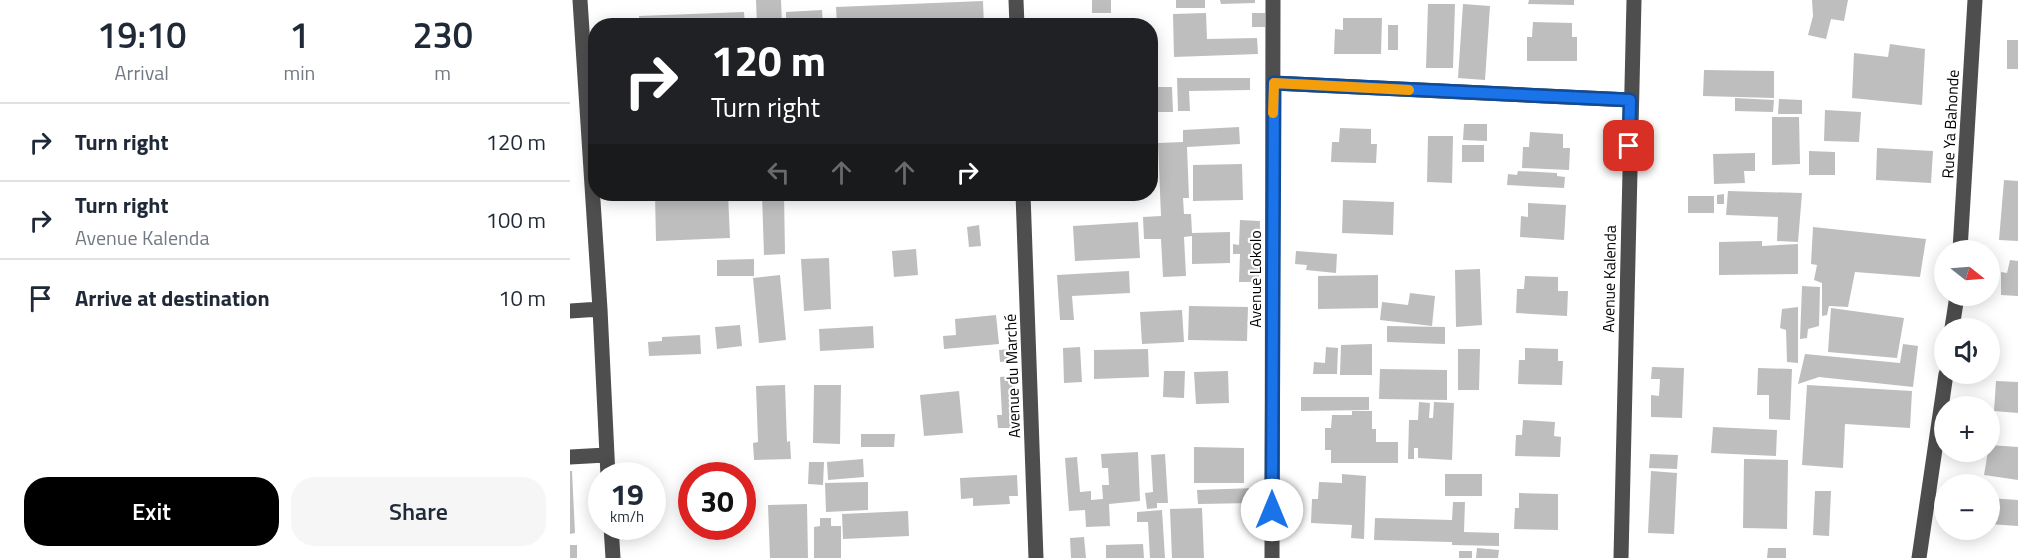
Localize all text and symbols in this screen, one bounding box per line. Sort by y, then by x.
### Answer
text: 19:10 [97,7,186,62]
text: 1 [289,7,309,62]
text: 230 [412,7,473,62]
text: 120 m [711,28,826,92]
icon: right [612,42,690,120]
text: Arrival [115,57,169,88]
text: min [283,57,315,88]
text: m [434,57,451,88]
street label: Rue Ya Bahonde [1935,69,1965,179]
text: Turn right [711,86,820,127]
pin [1603,120,1654,171]
text: Turn right [75,125,169,159]
text: 120 m [486,125,546,159]
icon: right [24,126,57,159]
icon: arrive [1612,129,1645,162]
icon: left [762,156,795,189]
icon: ahead [825,156,858,189]
icon: ahead [888,156,921,189]
icon: right [951,156,984,189]
text: Turn right [75,188,169,222]
text: 100 m [486,203,546,237]
icon: right [24,204,57,237]
text: Avenue Kalenda [75,222,209,253]
street label: Avenue Kalenda [1596,225,1622,333]
street label: Avenue Lokolo [1243,230,1267,328]
north arrow [1934,240,2000,306]
map controls [1934,240,2000,540]
text: Arrive at destination [75,281,270,315]
text: 10 m [498,281,546,315]
icon: arrive [24,282,57,315]
street label: Avenue du Marché [998,313,1026,439]
button: sound [1934,318,2000,384]
button: + [1934,396,2000,462]
speed limit sign: 30 [678,462,756,540]
text: 19 [610,471,644,517]
button: − [1934,474,2000,540]
button: Exit [24,477,279,546]
button: Share [291,477,546,546]
position arrow [1240,478,1304,542]
text: km/h [610,505,644,528]

